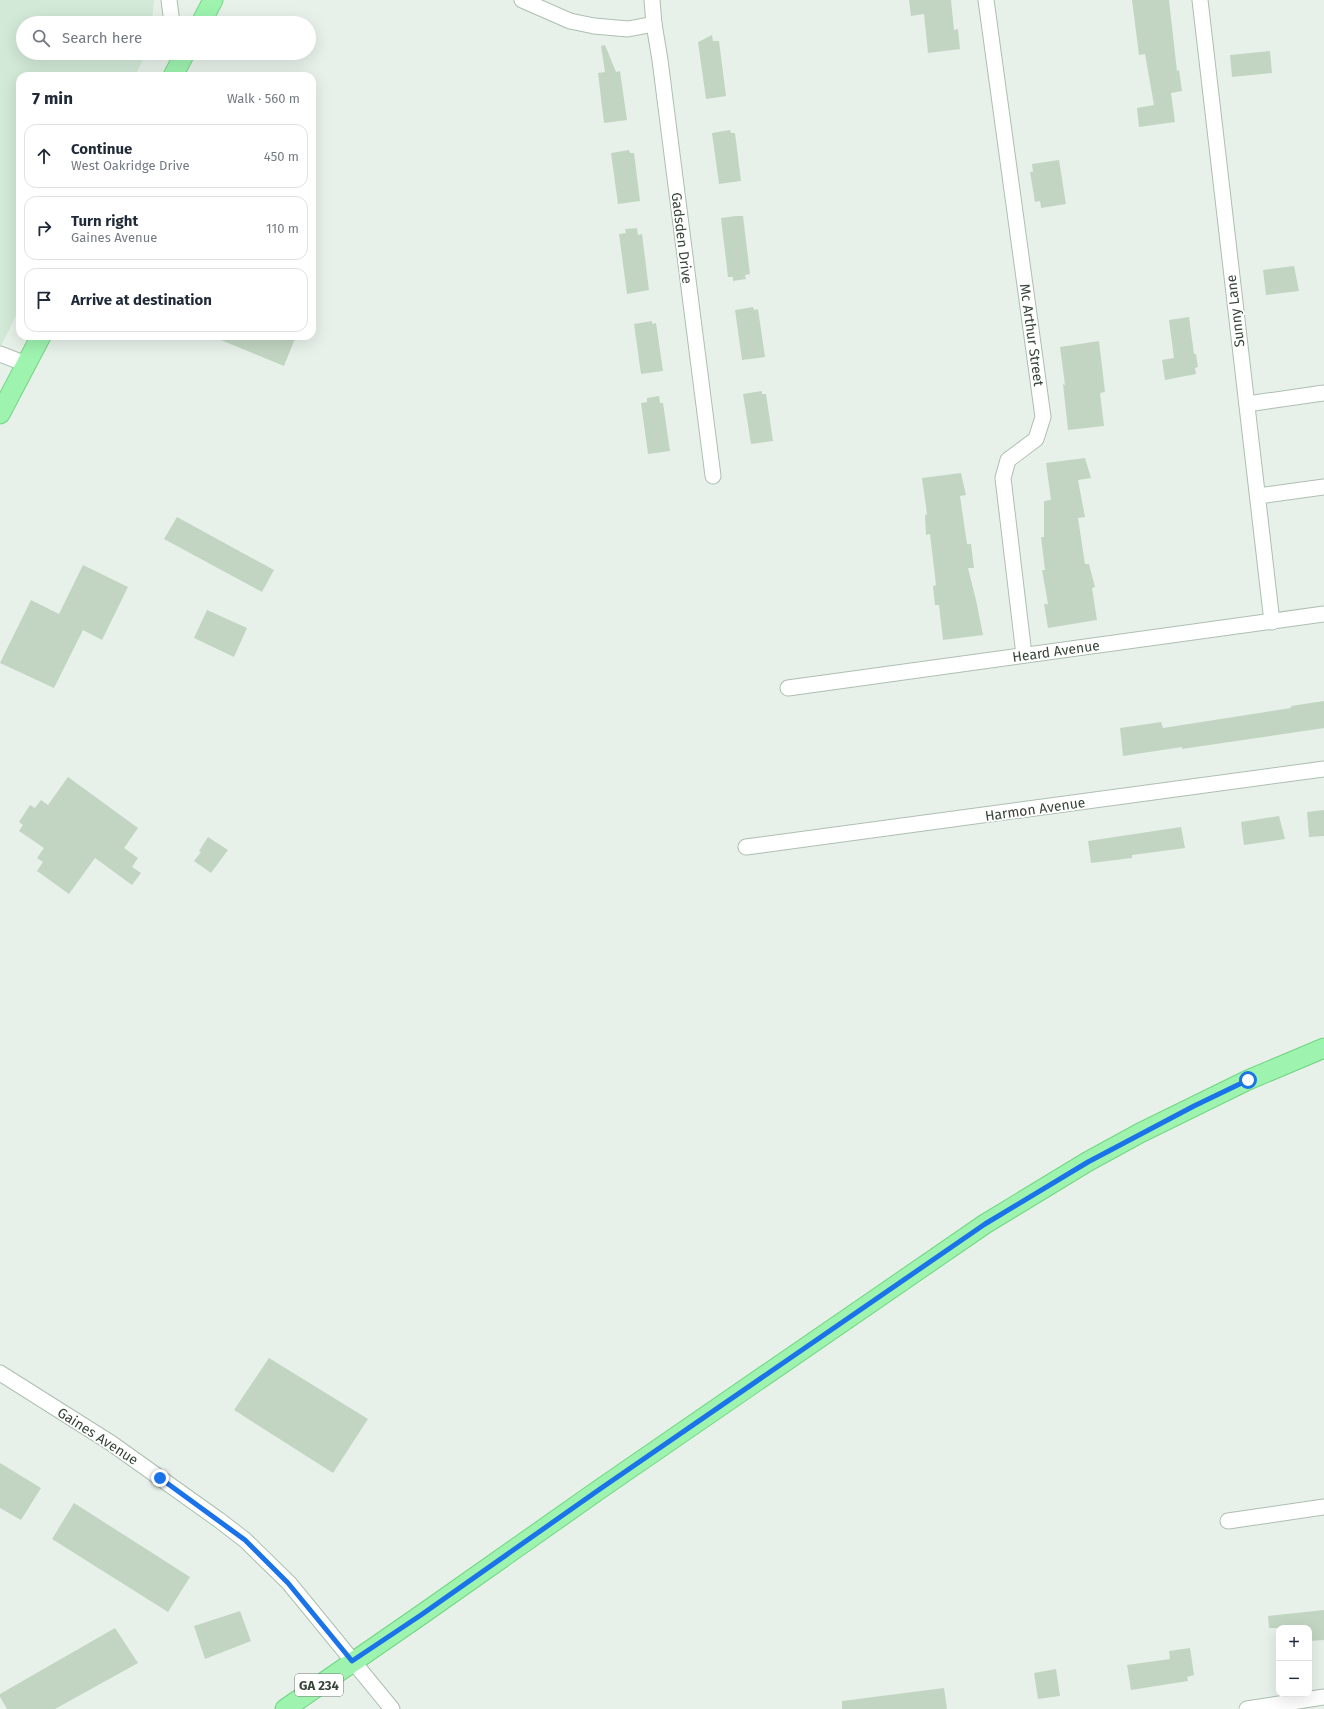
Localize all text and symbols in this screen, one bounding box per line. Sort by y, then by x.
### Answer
search box [16,16,316,60]
icon: search [30,27,52,49]
text: Search here [62,29,142,47]
text: 7 min [32,88,73,109]
text: Walk · 560 m [227,91,300,106]
text: Continue [71,140,132,158]
icon: ahead [33,145,55,167]
text: 450 m [264,149,299,164]
text: West Oakridge Drive [71,158,190,173]
street label: Gadsden Drive [667,191,696,285]
text: Turn right [71,212,138,230]
icon: right [33,217,55,239]
text: 110 m [266,221,299,236]
text: Gaines Avenue [71,230,157,245]
street label: Sunny Lane [1223,274,1248,348]
street label: Mc Arthur Street [1016,283,1047,388]
icon: arrive [33,289,55,311]
text: Arrive at destination [71,291,212,309]
street label: Heard Avenue [1011,637,1101,666]
street label: Harmon Avenue [984,794,1086,825]
route start [1239,1071,1257,1089]
street label: Gaines Avenue [54,1404,141,1469]
route end [151,1469,169,1487]
map controls [1276,1625,1312,1697]
button: + [1276,1625,1312,1661]
button: − [1276,1661,1312,1697]
road number: GA 234 [295,1674,343,1696]

